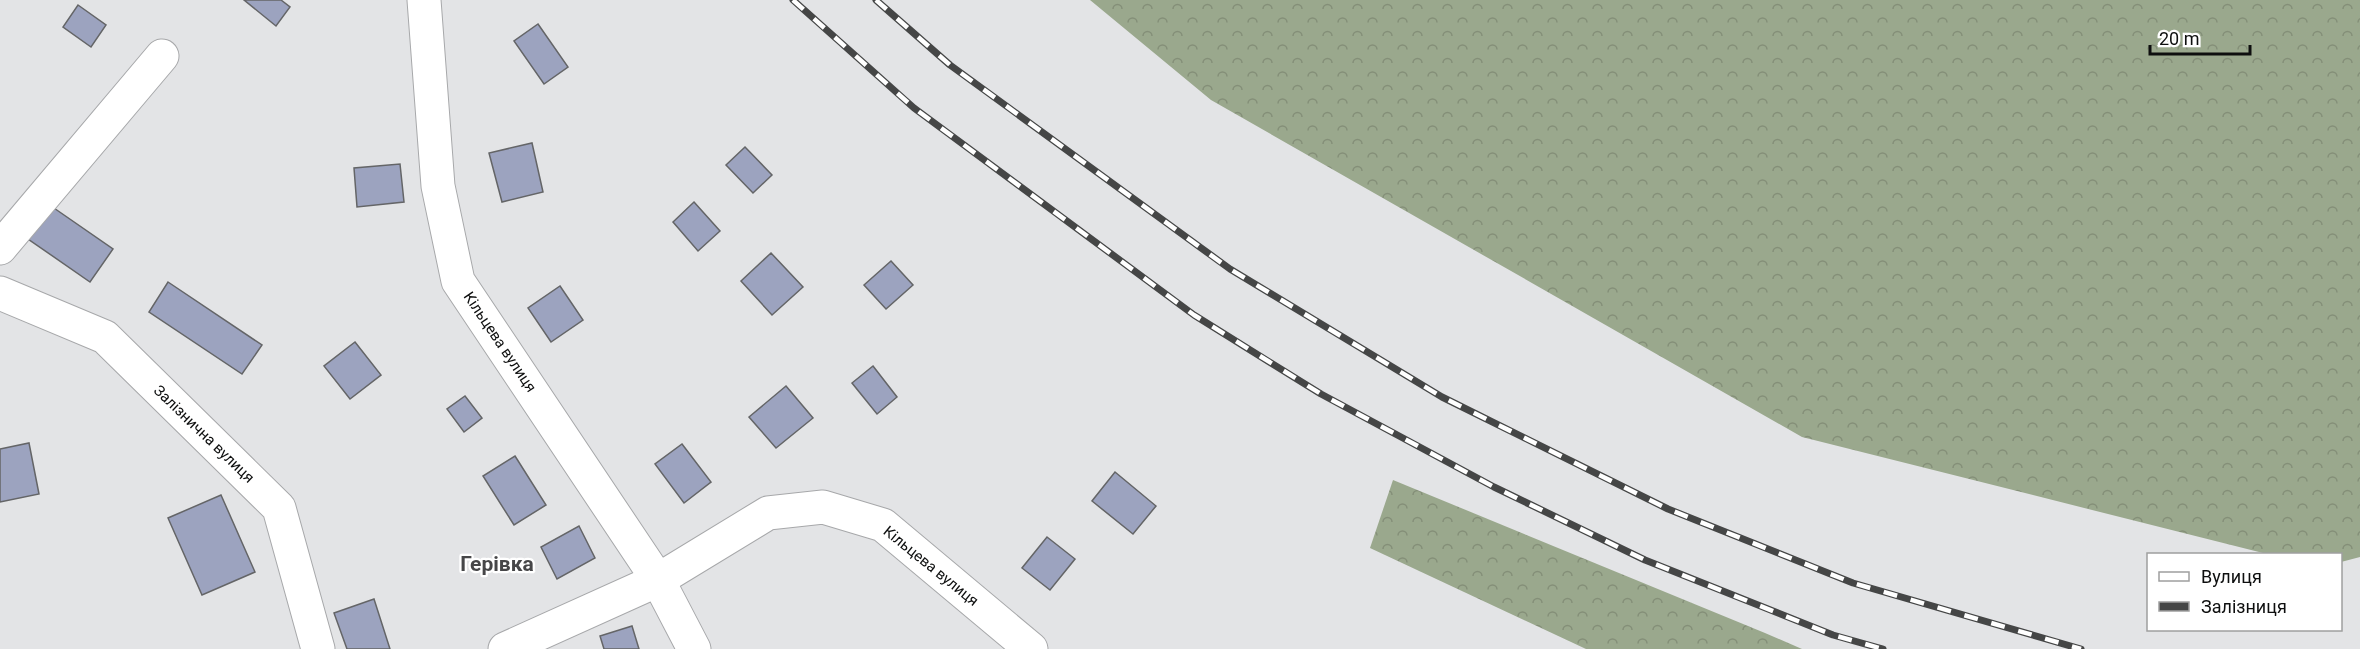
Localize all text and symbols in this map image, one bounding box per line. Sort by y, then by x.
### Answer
scale bar [2150,18,2250,56]
text: 20 m [2159,28,2199,49]
street label: Кільцева вулиця [460,288,540,396]
street label: Залізнична вулиця [150,381,258,487]
street label: Кільцева вулиця [880,522,982,610]
district label: Герівка [460,552,534,576]
legend [2147,553,2342,631]
text: Вулиця [2201,566,2262,587]
text: Залізниця [2201,596,2287,617]

